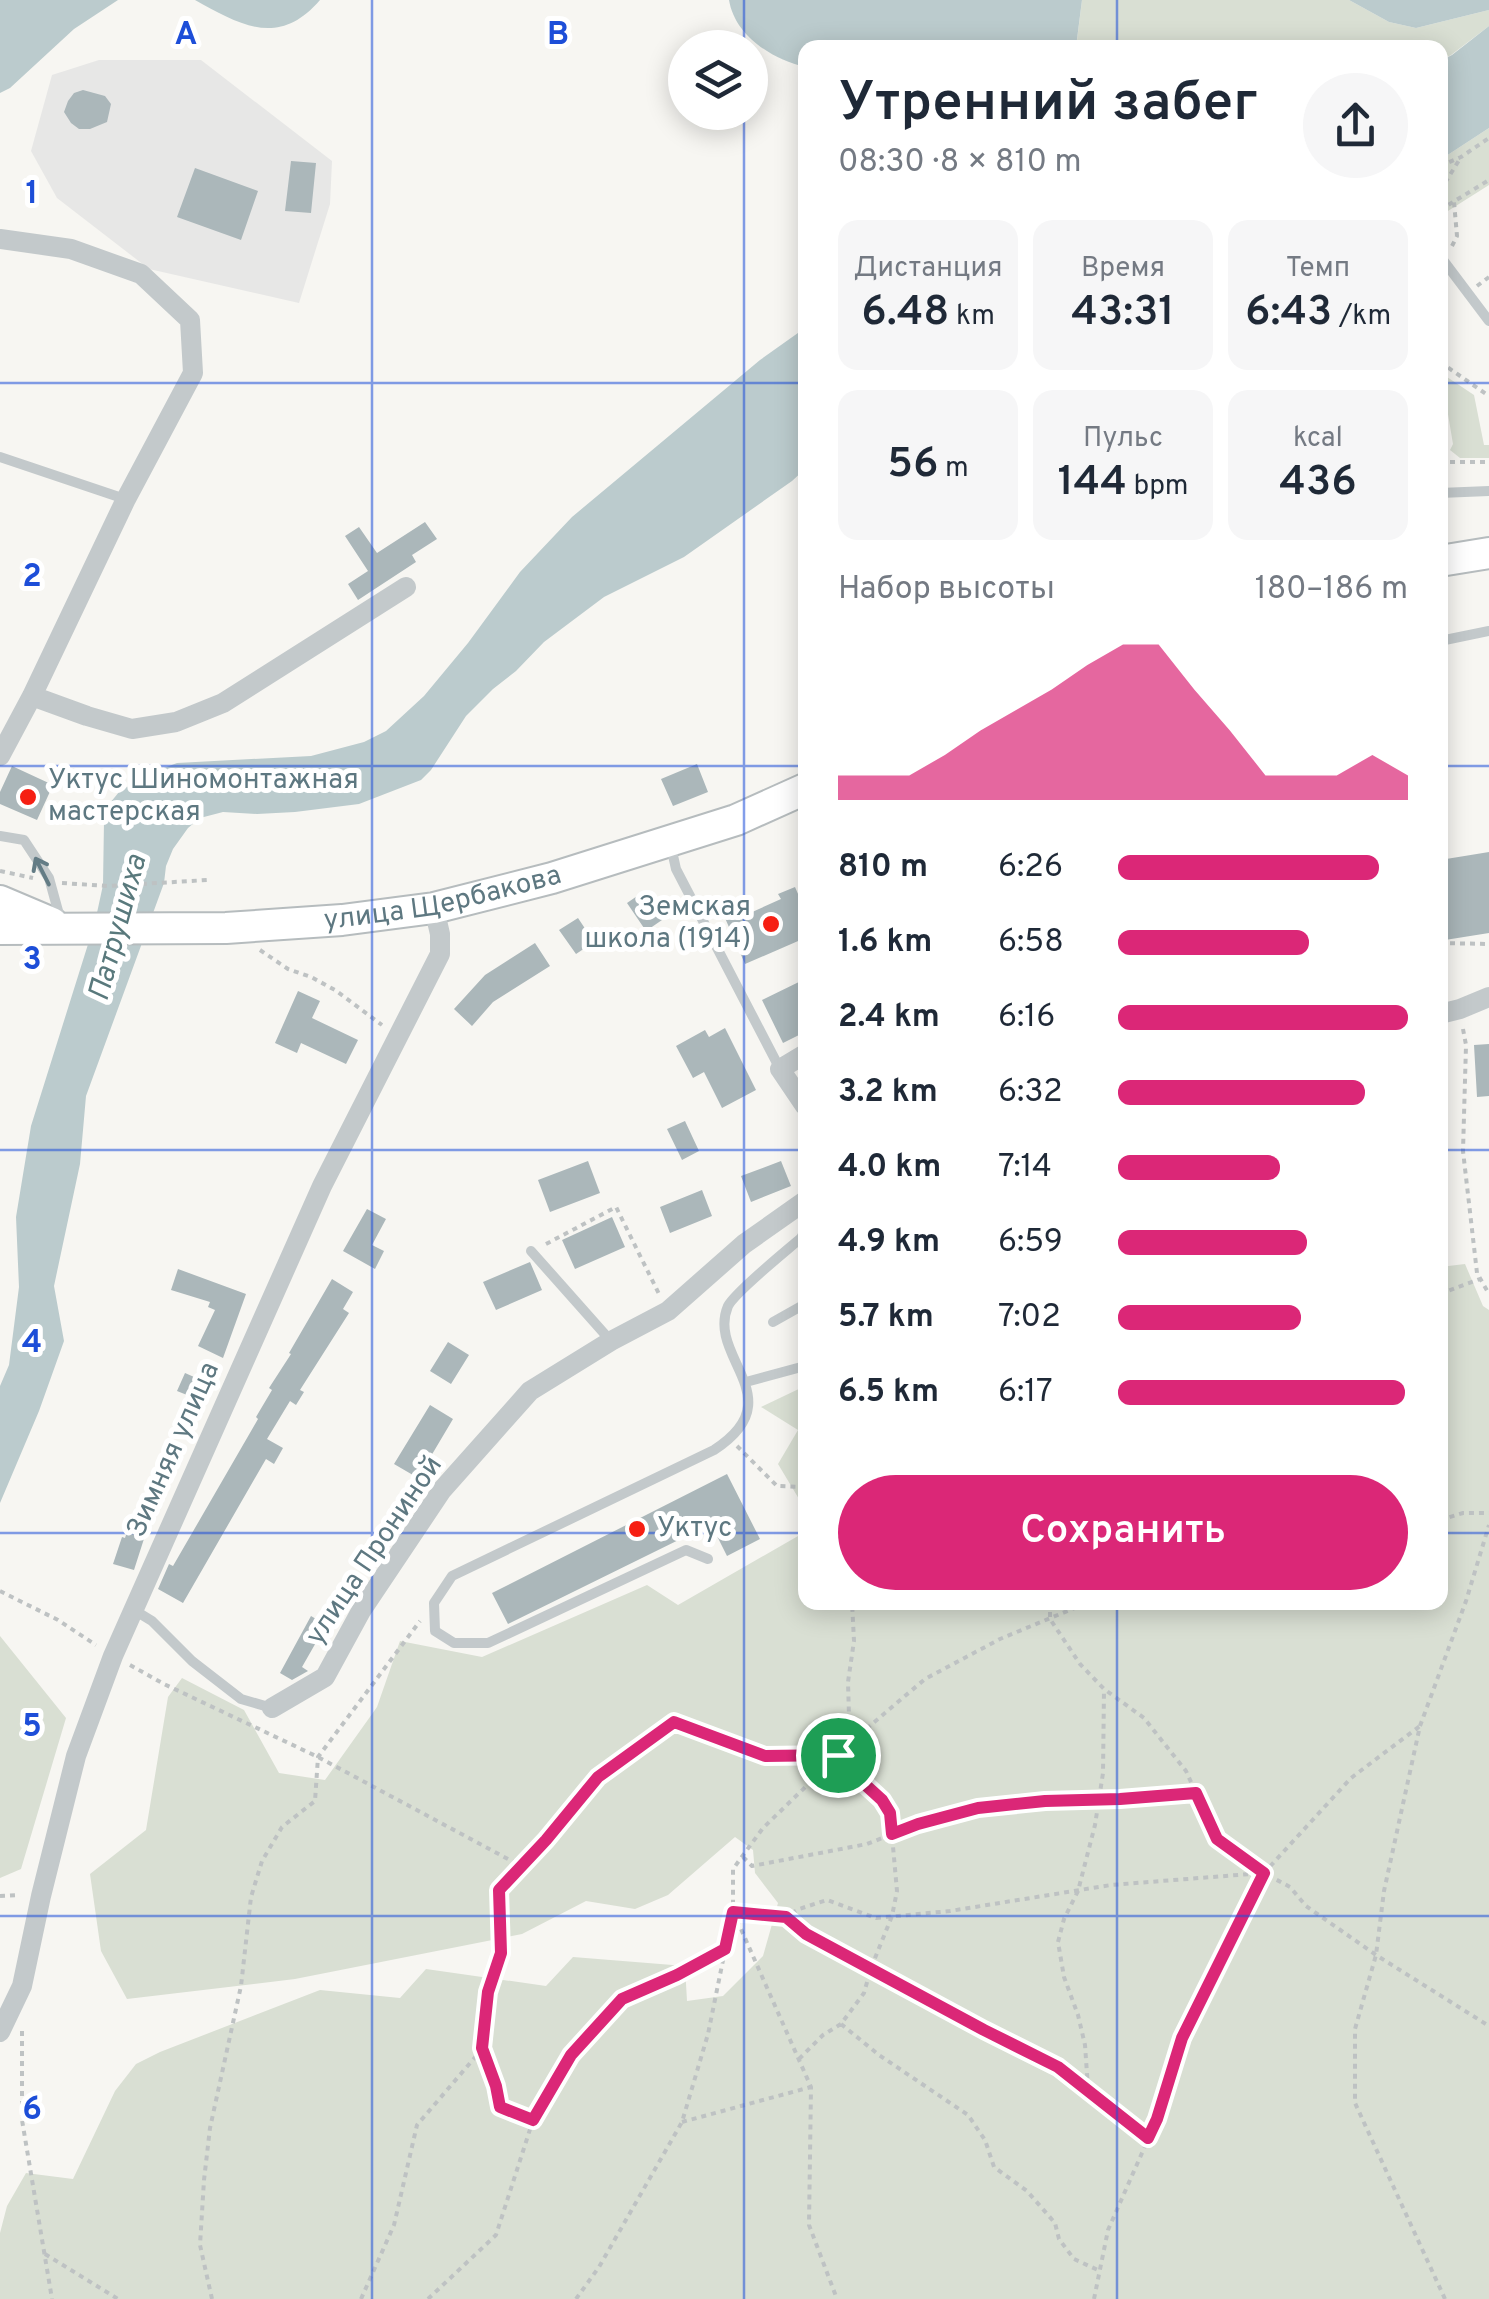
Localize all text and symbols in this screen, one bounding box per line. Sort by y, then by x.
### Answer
text: A [175,16,197,56]
text: B [547,16,569,56]
map controls [668,30,768,130]
button: layers [668,30,768,130]
text: Утренний забег [838,70,1258,140]
button: share [1303,73,1408,178]
text: 08:30 · 8 × 810 m [838,143,1082,183]
text: 1 [26,175,38,215]
text: Дистанция [853,251,1003,287]
text: Время [1081,251,1165,287]
text: Темп [1286,251,1350,287]
text: 6.48 [861,287,950,340]
text: 43:31 [1071,287,1175,340]
text: 6:43 [1245,287,1332,340]
text: km [950,299,995,335]
text: /km [1332,299,1391,335]
text: Пульс [1083,421,1163,457]
text: kcal [1293,421,1343,457]
text: 56 [887,439,939,492]
text: m [939,451,969,487]
text: 144 [1057,457,1127,510]
text: 436 [1279,457,1357,510]
text: bpm [1127,469,1189,505]
text: 2 [22,558,42,598]
text: Набор высоты [838,570,1055,610]
text: 180–186 m [1255,570,1408,610]
place label: Уктус Шиномонтажная мастерская [48,763,359,831]
marker: Уктус Шиномонтажная мастерская [17,786,39,808]
text: 810 m [838,848,928,888]
text: 6:26 [998,848,1063,888]
water label: Патрушиха [82,850,156,1005]
one-way arrow [32,857,51,887]
street label: улица Щербакова [323,858,566,939]
place label: Земская школа (1914) [584,890,751,958]
marker: Земская школа (1914) [760,913,782,935]
text: 1.6 km [838,923,932,963]
text: 6:58 [998,923,1064,963]
text: 3 [22,941,42,981]
text: 2.4 km [838,998,940,1038]
text: 6:16 [998,998,1055,1038]
text: 3.2 km [838,1073,938,1113]
text: 6:32 [998,1073,1063,1113]
text: 4.0 km [838,1148,941,1188]
text: 7:14 [998,1148,1052,1188]
text: 4.9 km [838,1223,940,1263]
text: 6:59 [998,1223,1063,1263]
text: 5.7 km [838,1298,934,1338]
text: 7:02 [998,1298,1061,1338]
text: 4 [22,1324,42,1364]
street label: Зимняя улица [119,1357,229,1543]
text: 6.5 km [838,1373,939,1413]
text: 6:17 [998,1373,1053,1413]
street label: улица Прониной [298,1450,452,1652]
button: Сохранить [838,1475,1408,1590]
place label: Уктус [657,1511,732,1547]
marker: Уктус [626,1518,648,1540]
text: 5 [22,1708,42,1748]
pin [796,1713,881,1798]
icon: arrive [811,1728,866,1783]
text: 6 [22,2091,42,2131]

